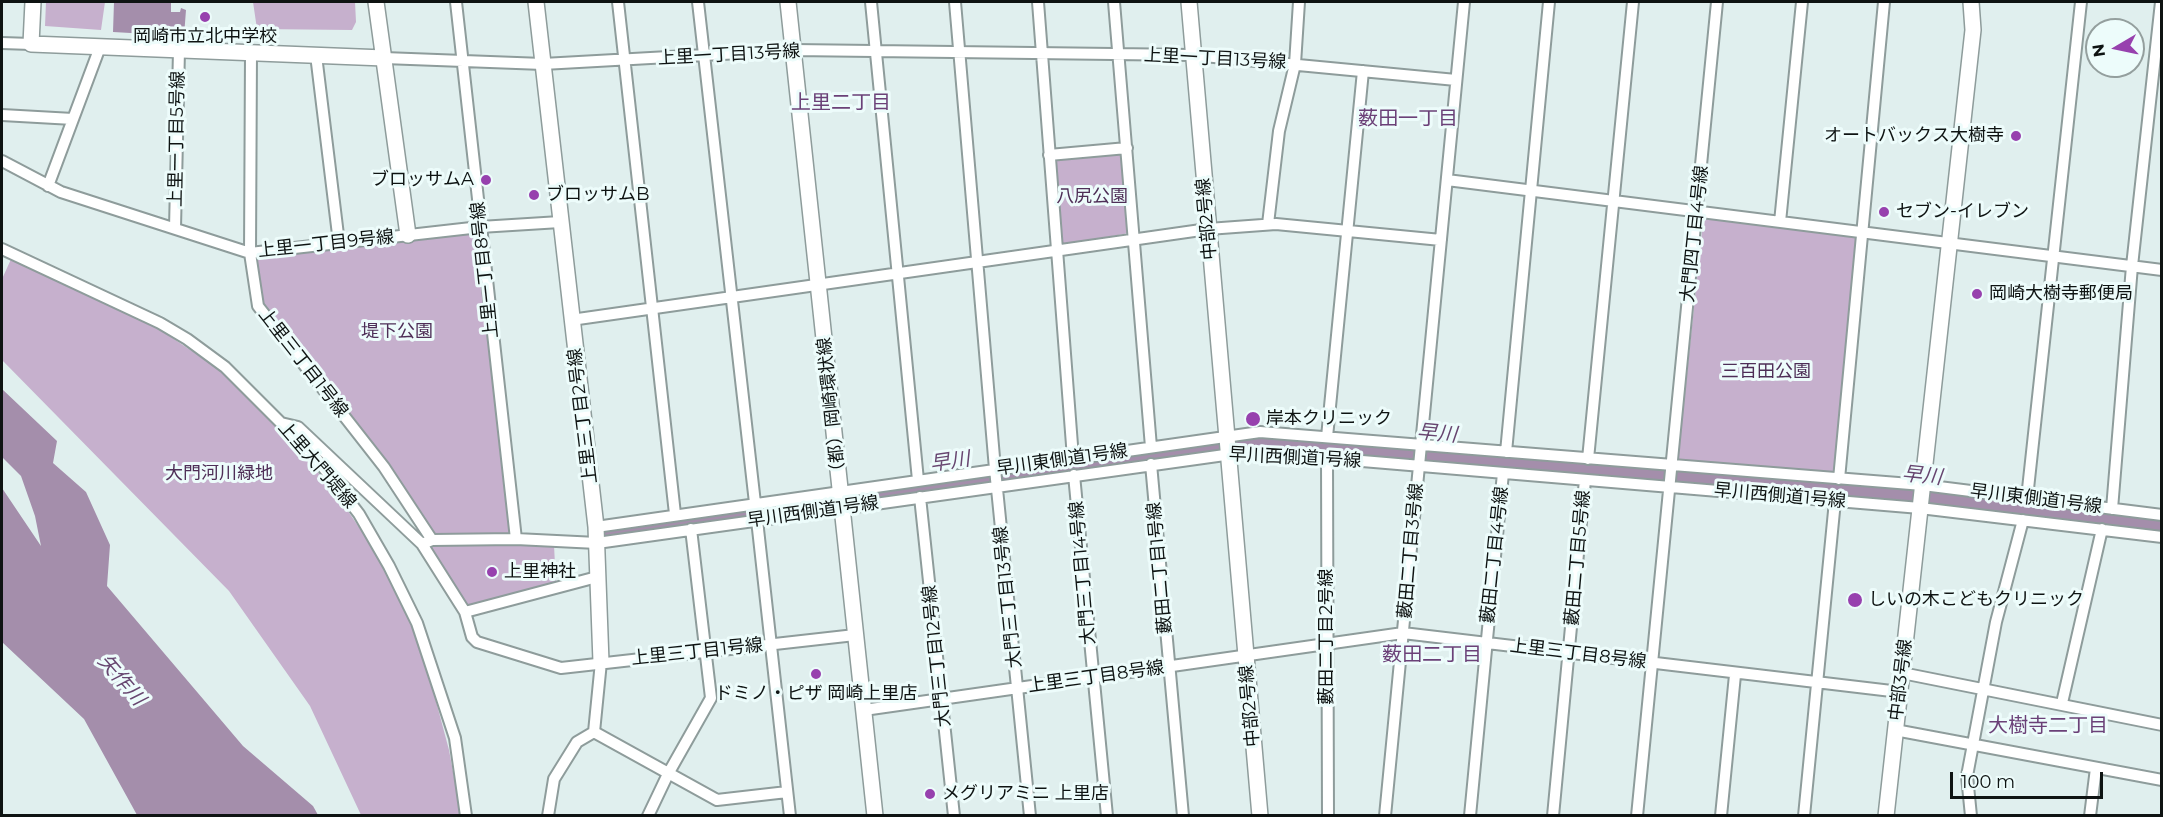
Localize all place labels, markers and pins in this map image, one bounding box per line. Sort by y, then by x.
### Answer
marker: 岡崎市立北中学校 [198,10,212,24]
place label: 岡崎市立北中学校 [133,26,277,48]
place label: オートバックス大樹寺 [1824,125,2004,147]
marker: オートバックス大樹寺 [2009,129,2023,143]
place label: ブロッサムA [371,169,474,191]
marker: ブロッサムA [479,173,493,187]
place label: ブロッサムB [546,184,650,206]
marker: ブロッサムB [527,188,541,202]
place label: セブン-イレブン [1896,201,2029,223]
marker: セブン-イレブン [1877,205,1891,219]
place label: 岡崎大樹寺郵便局 [1989,283,2133,305]
marker: 岡崎大樹寺郵便局 [1970,287,1984,301]
place label: 岸本クリニック [1266,408,1392,430]
marker: 岸本クリニック [1244,410,1262,428]
place label: 上里神社 [504,561,576,583]
marker: 上里神社 [485,565,499,579]
place label: しいの木こどもクリニック [1868,589,2084,611]
marker: しいの木こどもクリニック [1846,591,1864,609]
marker: ドミノ・ピザ 岡崎上里店 [809,667,823,681]
place label: ドミノ・ピザ 岡崎上里店 [715,683,917,705]
place label: メグリアミニ 上里店 [942,783,1109,805]
marker: メグリアミニ 上里店 [923,787,937,801]

